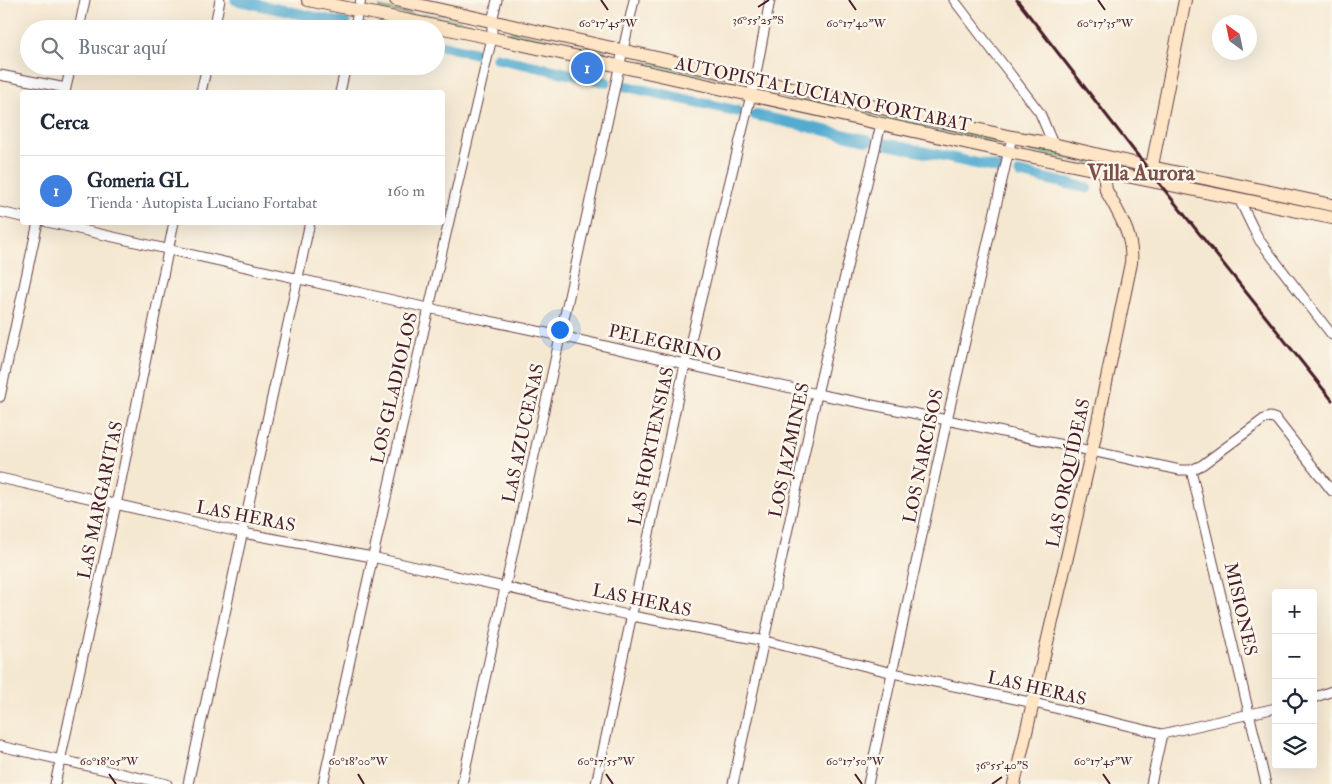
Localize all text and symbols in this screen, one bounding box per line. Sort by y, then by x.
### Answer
text: 36°55'25"S [732,13,784,28]
north arrow [1212,15,1257,60]
text: 60°17'45"W [579,16,638,31]
text: 60°17'40"W [826,16,886,31]
text: 60°17'35"W [1077,16,1134,31]
search box [20,20,445,75]
icon: search [38,34,66,62]
text: Buscar aquí [78,36,166,60]
pin: 1 [571,49,603,87]
street label: AUTOPISTA LUCIANO FORTABAT [672,52,974,137]
text: Cerca [40,109,89,136]
district label: Villa Aurora [1086,159,1196,187]
text: Gomeria GL [87,169,188,193]
text: 1 [53,181,59,201]
text: 160 m [387,181,425,201]
text: Tienda · Autopista Luciano Fortabat [87,193,317,213]
street label: LOS GLADIOLOS [366,310,423,466]
your location [547,317,573,343]
street label: PELEGRINO [606,319,724,368]
street label: LAS AZUCENAS [497,361,549,505]
street label: LAS HORTENSIAS [623,365,680,527]
street label: LOS JAZMINES [764,380,815,520]
street label: LOS NARCISOS [898,387,949,525]
street label: LAS ORQUÍDEAS [1041,396,1096,550]
street label: LAS MARGARITAS [73,419,128,581]
street label: LAS HERAS [194,496,298,537]
street label: MISIONES [1219,560,1262,658]
street label: LAS HERAS [590,579,694,622]
map controls [1272,589,1317,769]
button: + [1272,589,1317,634]
button: − [1272,634,1317,679]
street label: LAS HERAS [985,666,1089,711]
button: locate [1272,679,1317,724]
button: layers [1272,724,1317,769]
text: 60°18'05"W [80,754,139,769]
text: 60°18'00"W [328,754,388,769]
text: 60°17'55"W [577,754,635,769]
text: 60°17'50"W [826,754,885,769]
text: 60°17'45"W [1074,754,1133,769]
text: 36°55'40"S [975,758,1029,773]

